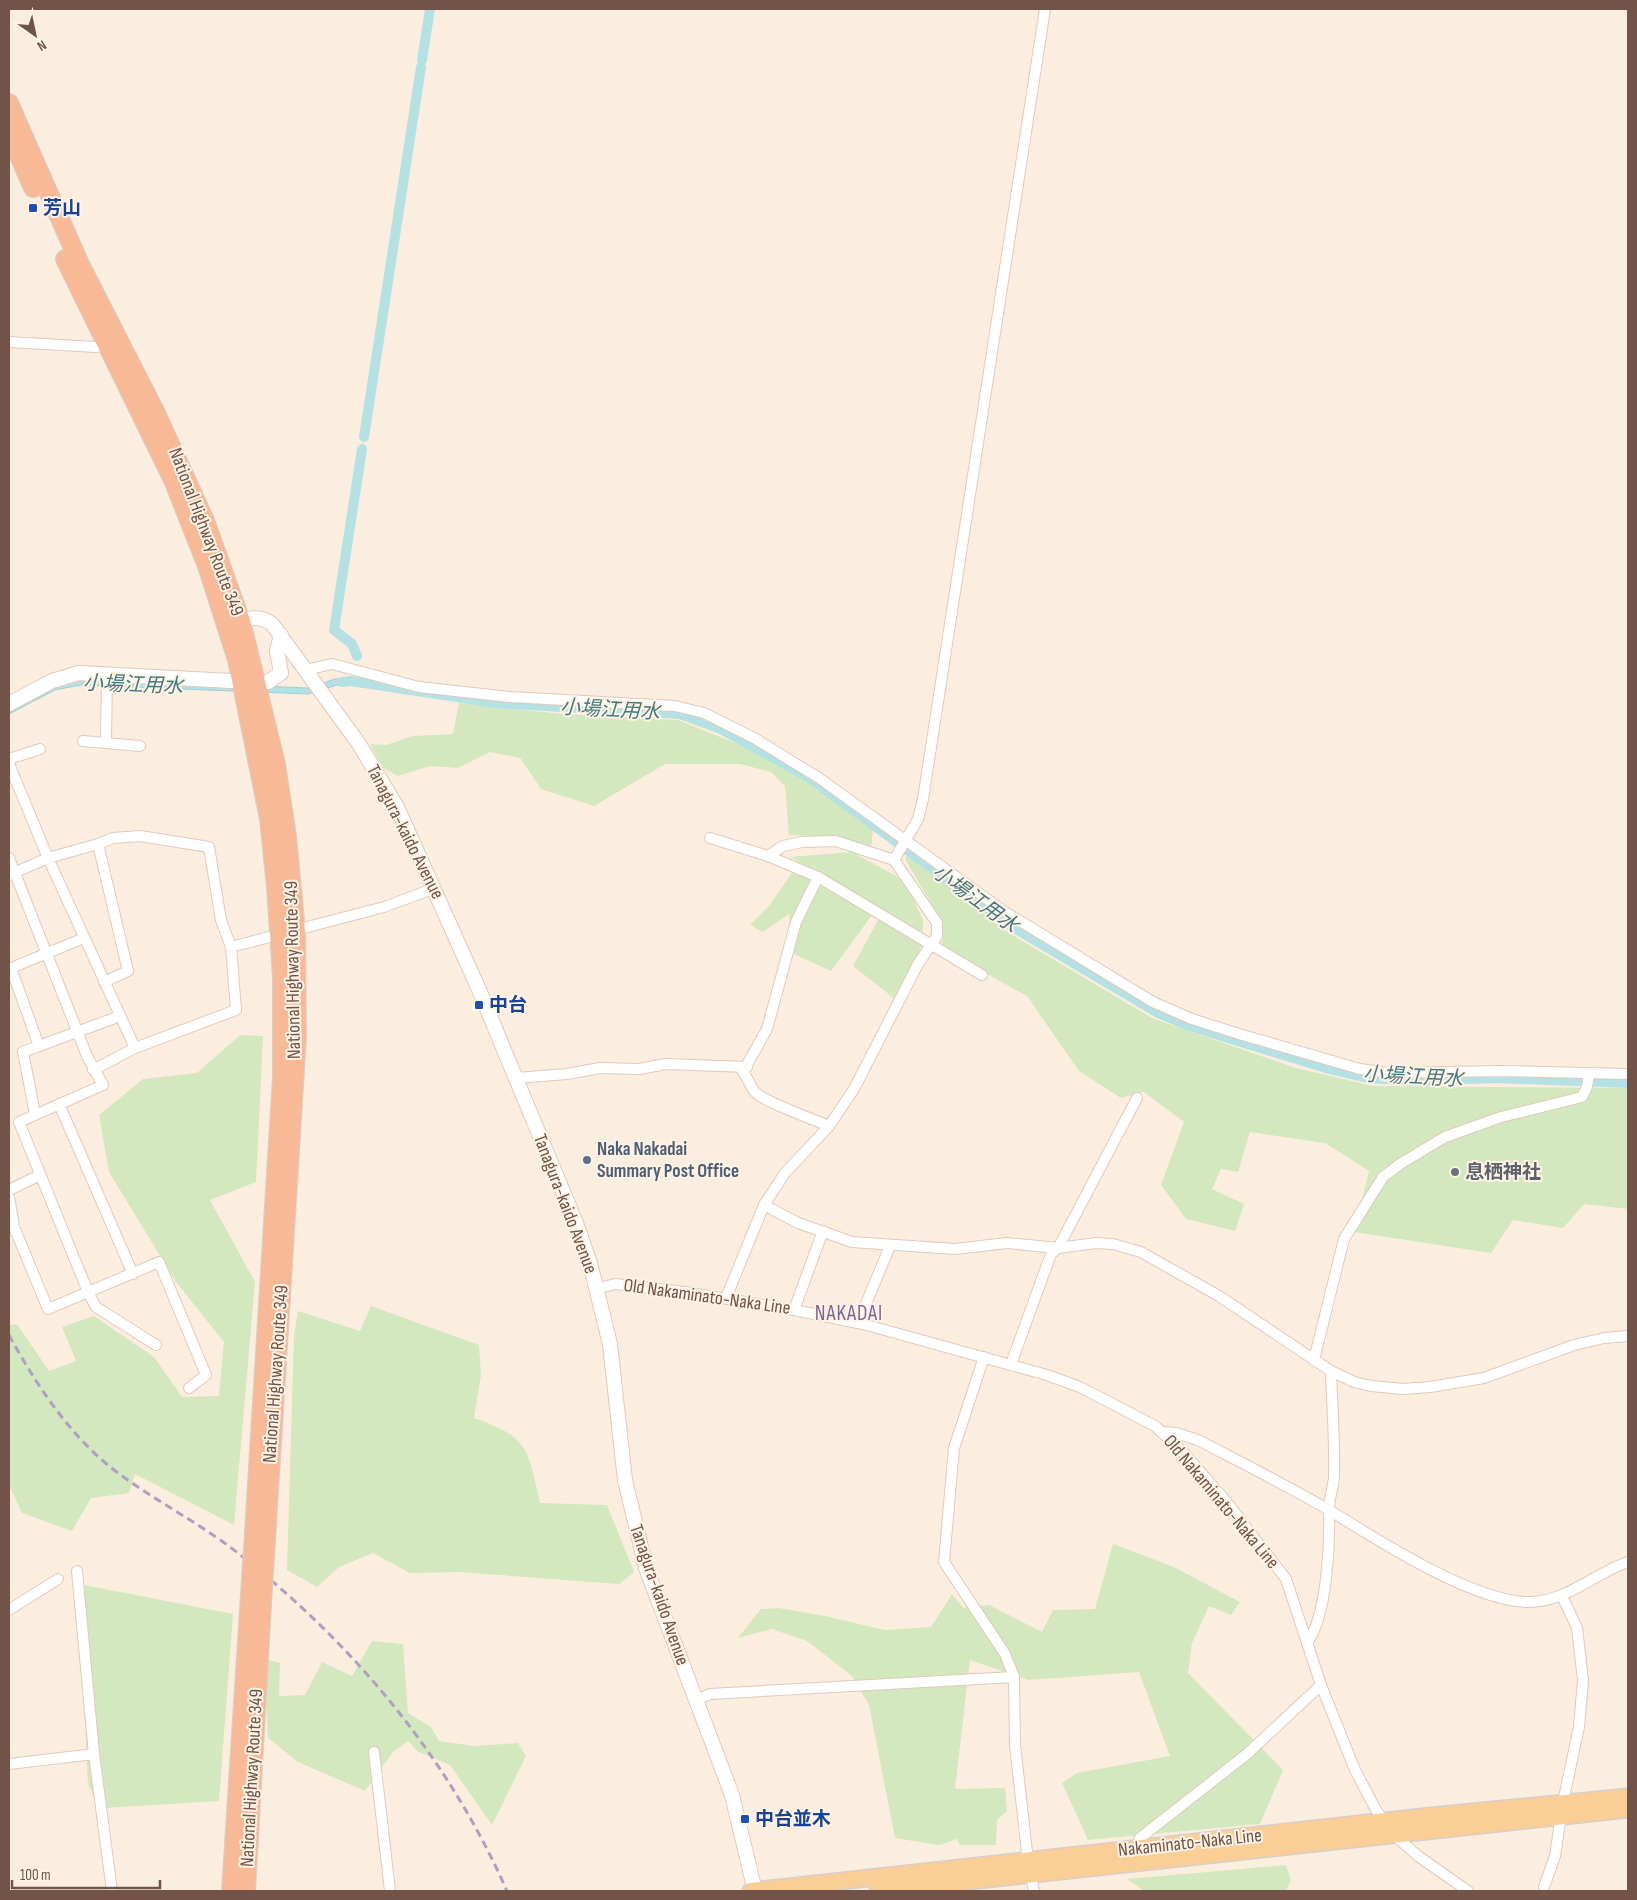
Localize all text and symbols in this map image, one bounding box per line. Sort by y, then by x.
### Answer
north arrow [10,10,60,60]
text: N [34,36,50,55]
place label: 芳山 [43,197,81,220]
marker: 芳山 [27,202,39,214]
street label: National Highway Route 349 [163,445,249,619]
water label: 小場江用水 [83,671,185,699]
water label: 小場江用水 [559,695,663,725]
street label: Tanagura-kaido Avenue [361,761,449,903]
water label: 小場江用水 [927,860,1024,939]
street label: National Highway Route 349 [280,881,306,1059]
place label: 中台 [489,994,527,1017]
marker: 中台 [473,999,485,1011]
water label: 小場江用水 [1362,1062,1466,1092]
street label: Tanagura-kaido Avenue [528,1131,602,1277]
place label: Naka Nakadai Summary Post Office [597,1138,739,1183]
marker: Naka Nakadai Summary Post Office [581,1154,593,1166]
place label: 息栖神社 [1465,1161,1541,1184]
marker: 息栖神社 [1449,1166,1461,1178]
street label: Old Nakaminato-Naka Line [622,1274,792,1320]
street label: National Highway Route 349 [258,1284,294,1464]
district label: NAKADAI [815,1301,883,1326]
street label: Old Nakaminato-Naka Line [1158,1430,1284,1574]
street label: Tanagura-kaido Avenue [624,1521,694,1669]
street label: National Highway Route 349 [236,1688,268,1868]
place label: 中台並木 [755,1808,831,1831]
marker: 中台並木 [739,1813,751,1825]
street label: Nakaminato-Naka Line [1117,1824,1263,1862]
scale bar [12,1858,160,1890]
text: 100 m [20,1866,51,1885]

